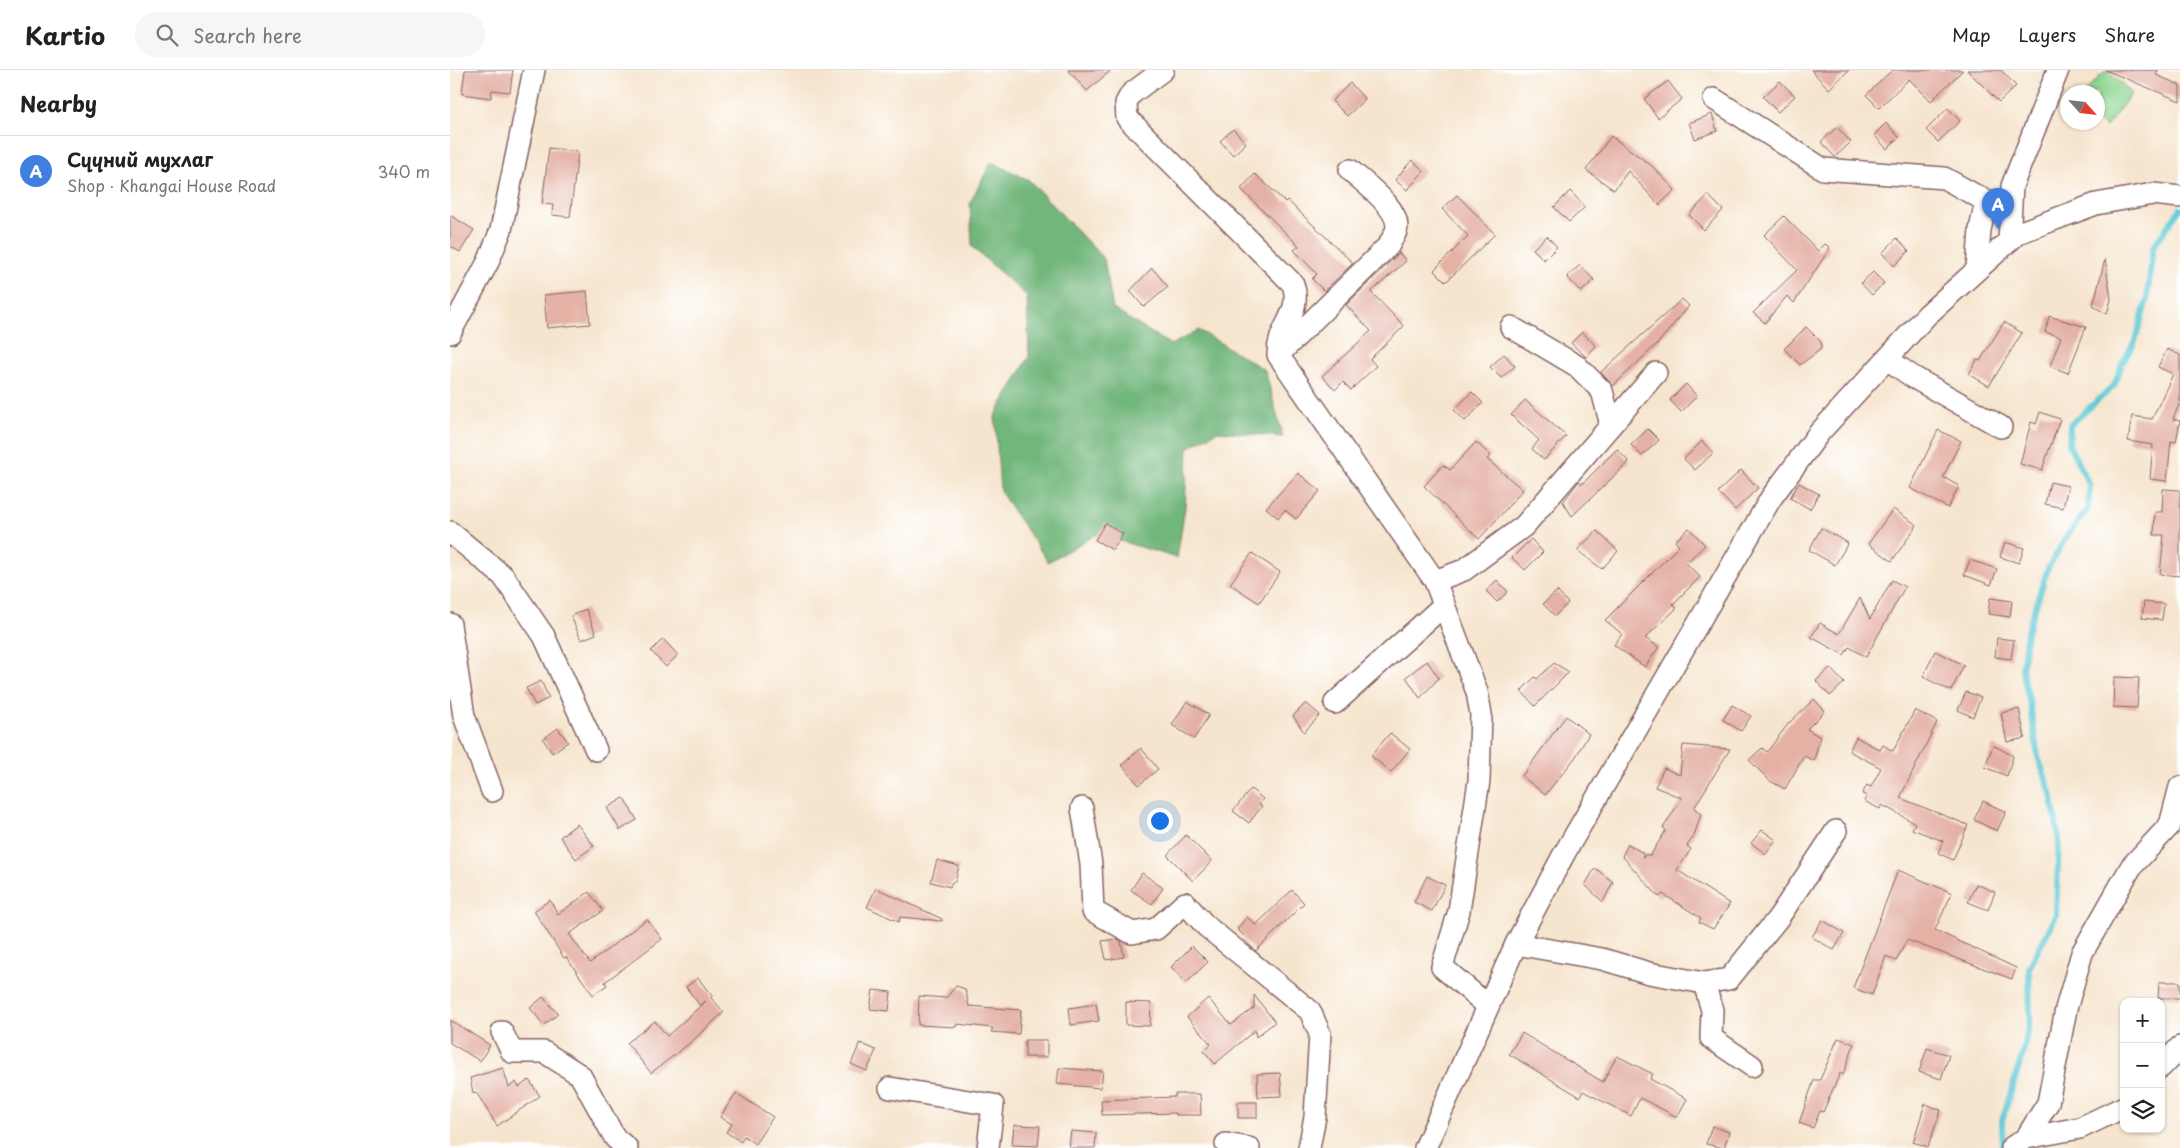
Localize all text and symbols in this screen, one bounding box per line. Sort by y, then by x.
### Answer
search box [135,12,485,57]
text: Kartio [25,17,105,53]
icon: search [153,21,181,49]
text: Search here [193,21,302,49]
text: Map [1952,21,1991,48]
text: Layers [2019,21,2076,48]
text: Share [2104,21,2155,48]
north arrow [2060,85,2105,130]
text: Nearby [20,87,97,119]
text: Сүүний мухлаг [67,145,213,173]
text: A [30,159,42,183]
text: 340 m [378,159,430,183]
text: Shop · Khangai House Road [67,173,276,197]
pin: A [1982,188,2014,229]
your location [1147,808,1173,834]
map controls [2120,998,2165,1133]
button: + [2120,998,2165,1043]
button: − [2120,1043,2165,1088]
button: layers [2120,1088,2165,1133]

